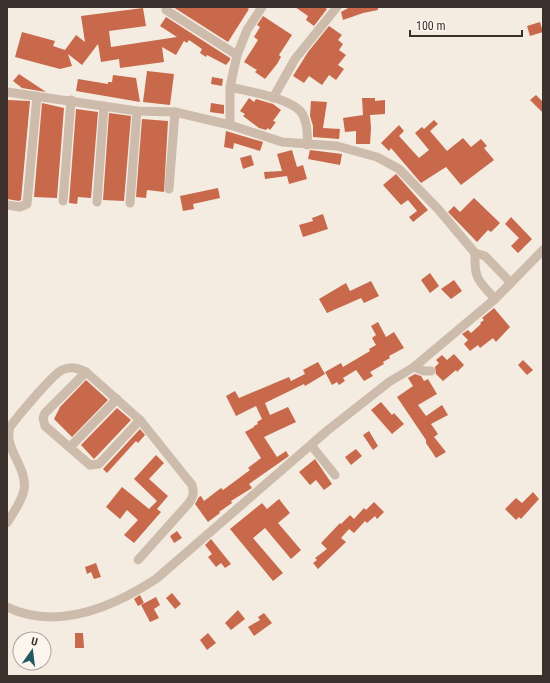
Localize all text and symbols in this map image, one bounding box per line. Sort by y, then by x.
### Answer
scale bar [410,12,522,38]
text: 100 m [416,19,446,33]
north arrow [12,631,52,671]
text: U [30,635,39,649]

